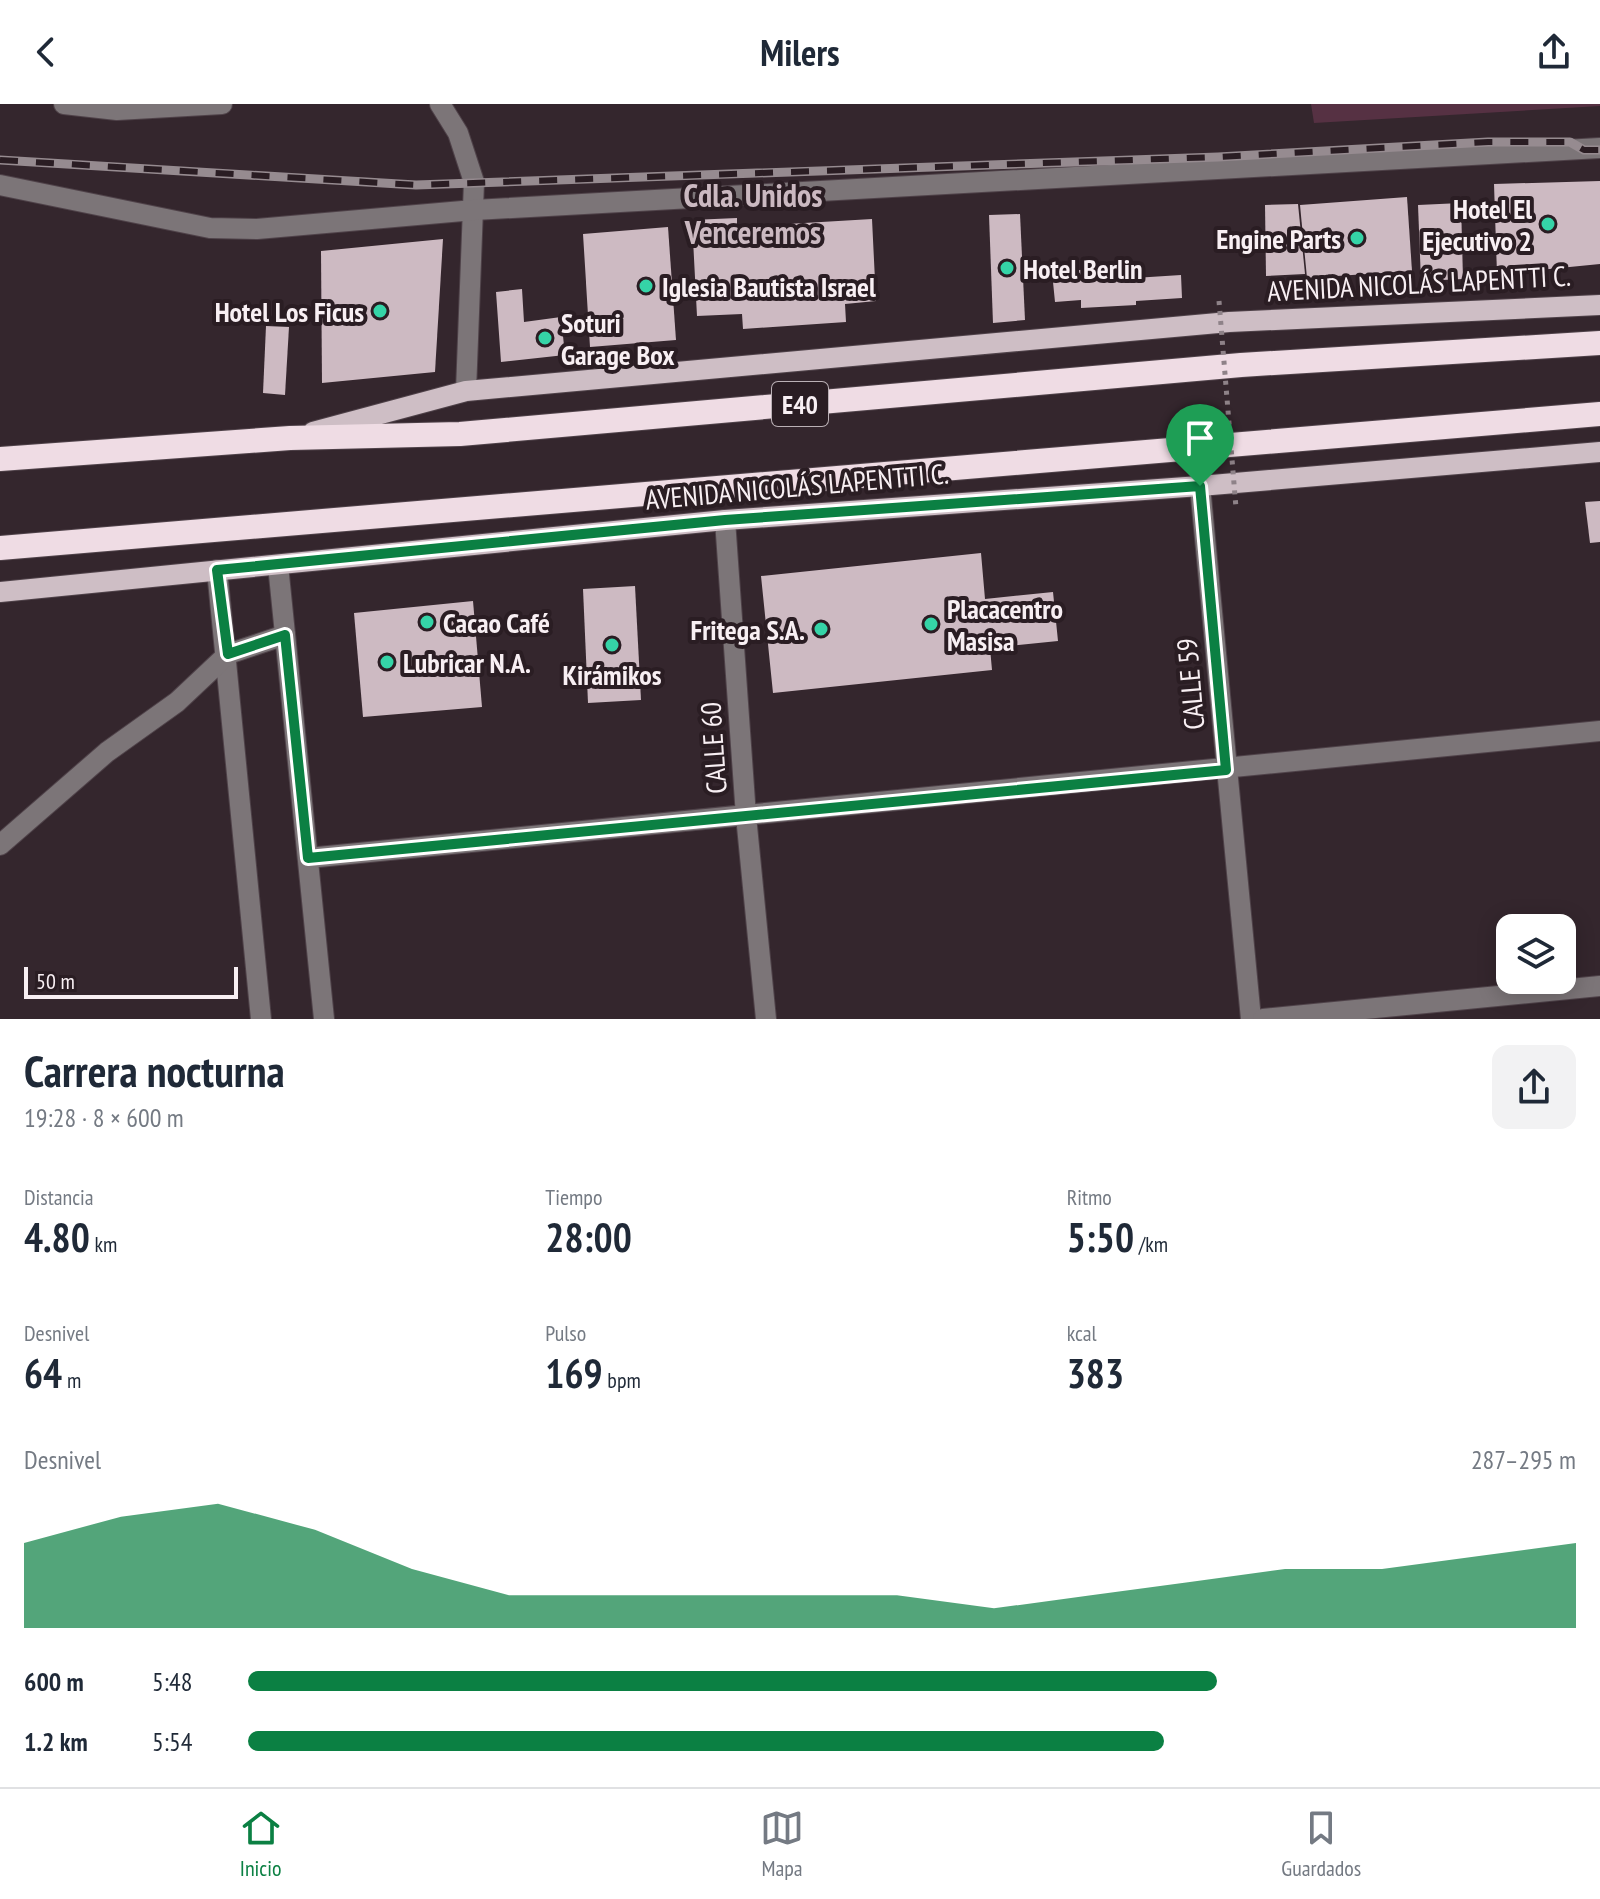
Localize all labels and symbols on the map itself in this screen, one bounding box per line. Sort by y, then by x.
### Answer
district label: Cdla. Unidos Venceremos [684,174,822,253]
place label: Hotel El Ejecutivo 2 [1422,190,1532,259]
marker: Hotel El Ejecutivo 2 [1539,215,1557,233]
place label: Engine Parts [1216,220,1341,257]
marker: Engine Parts [1348,229,1366,247]
place label: Hotel Berlin [1023,250,1143,287]
street label: AVENIDA NICOLÁS LAPENTTI C. [1266,257,1572,309]
marker: Hotel Berlin [998,259,1016,277]
place label: Iglesia Bautista Israel [662,268,876,305]
marker: Iglesia Bautista Israel [637,277,655,295]
place label: Hotel Los Ficus [215,293,364,330]
marker: Hotel Los Ficus [371,302,389,320]
place label: Soturi Garage Box [561,304,675,373]
marker: Soturi Garage Box [536,329,554,347]
road number: E40 [772,382,828,426]
pin [1166,404,1234,486]
street label: AVENIDA NICOLÁS LAPENTTI C. [644,454,950,518]
place label: Placacentro Masisa [947,590,1063,659]
place label: Cacao Café [443,604,550,641]
place label: Fritega S.A. [690,611,805,648]
marker: Cacao Café [418,613,436,631]
marker: Placacentro Masisa [922,615,940,633]
marker: Fritega S.A. [812,620,830,638]
marker: Kirámikos [603,636,621,654]
street label: CALLE 59 [1168,637,1212,731]
place label: Lubricar N.A. [403,644,531,681]
marker: Lubricar N.A. [378,653,396,671]
place label: Kirámikos [563,656,662,693]
street label: CALLE 60 [691,701,735,795]
scale bar [24,963,238,999]

